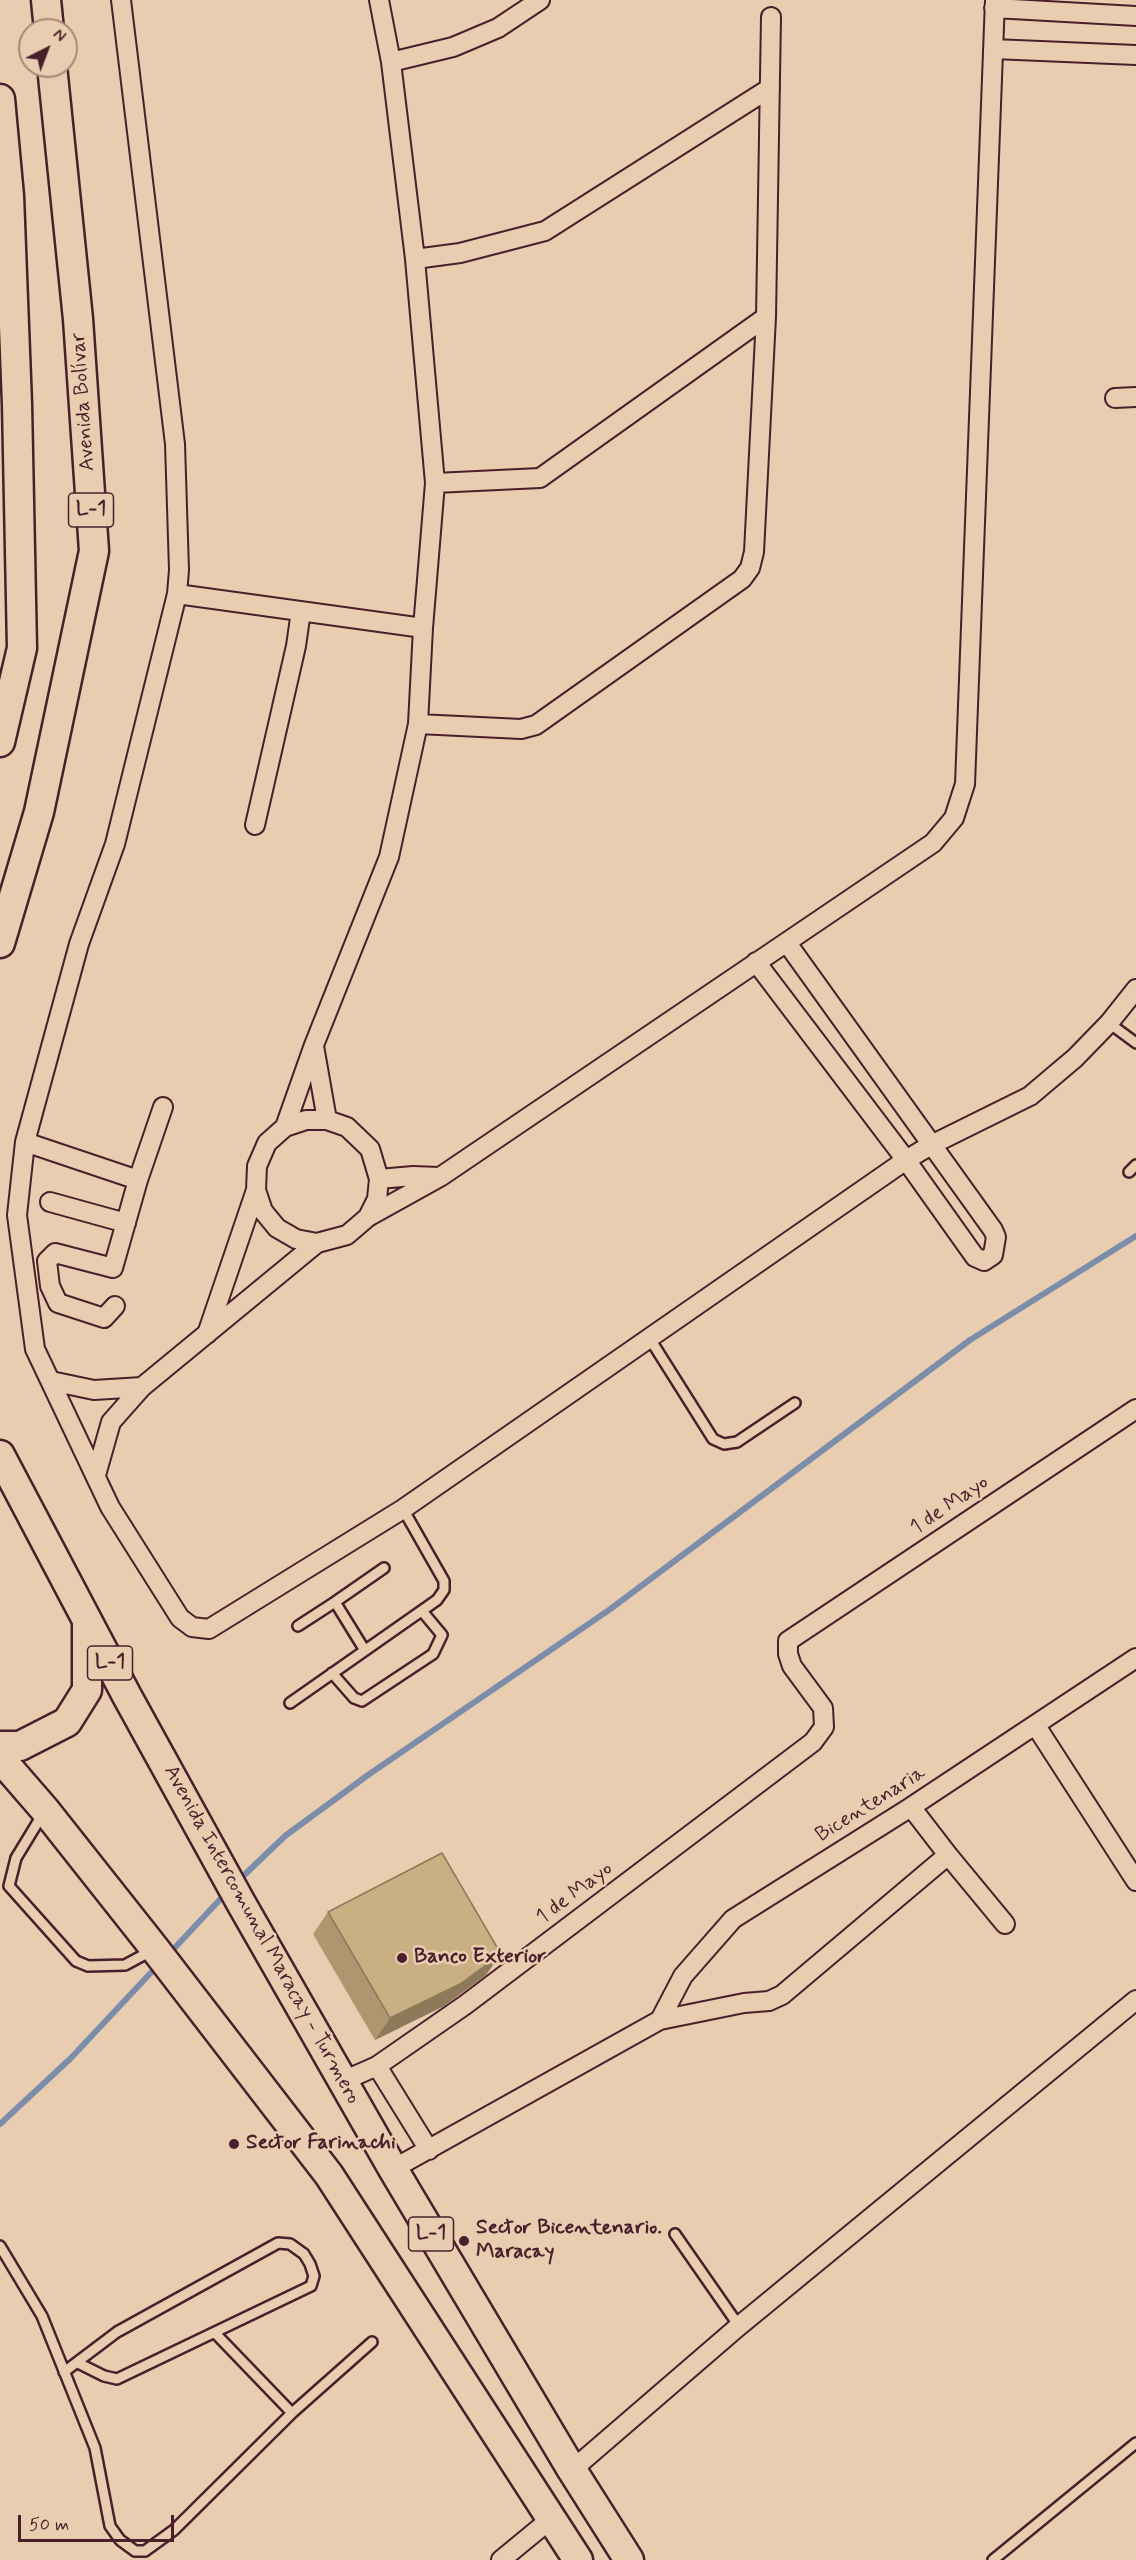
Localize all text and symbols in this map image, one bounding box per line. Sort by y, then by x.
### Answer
north arrow [18,18,78,78]
text: N [48,24,70,47]
street label: Avenida Bolívar [67,332,101,472]
road number: L-1 [68,493,113,527]
street label: 1 de Mayo [906,1471,994,1541]
road number: L-1 [88,1646,132,1680]
street label: Avenida Intercomunal Maracay - Turmero [157,1761,365,2109]
street label: Bicentenaria [811,1761,931,1849]
street label: 1 de Mayo [532,1857,618,1931]
place label: Banco Exterior [414,1945,546,1971]
marker: Banco Exterior [395,1951,409,1965]
place label: Sector Farinachi [246,2131,396,2157]
marker: Sector Farinachi [227,2137,241,2151]
place label: Sector Bicentenario. Maracay [476,2216,662,2266]
road number: L-1 [408,2217,454,2251]
marker: Sector Bicentenario. Maracay [457,2234,471,2248]
scale bar [21,2503,177,2541]
text: 50 m [29,2513,69,2537]

